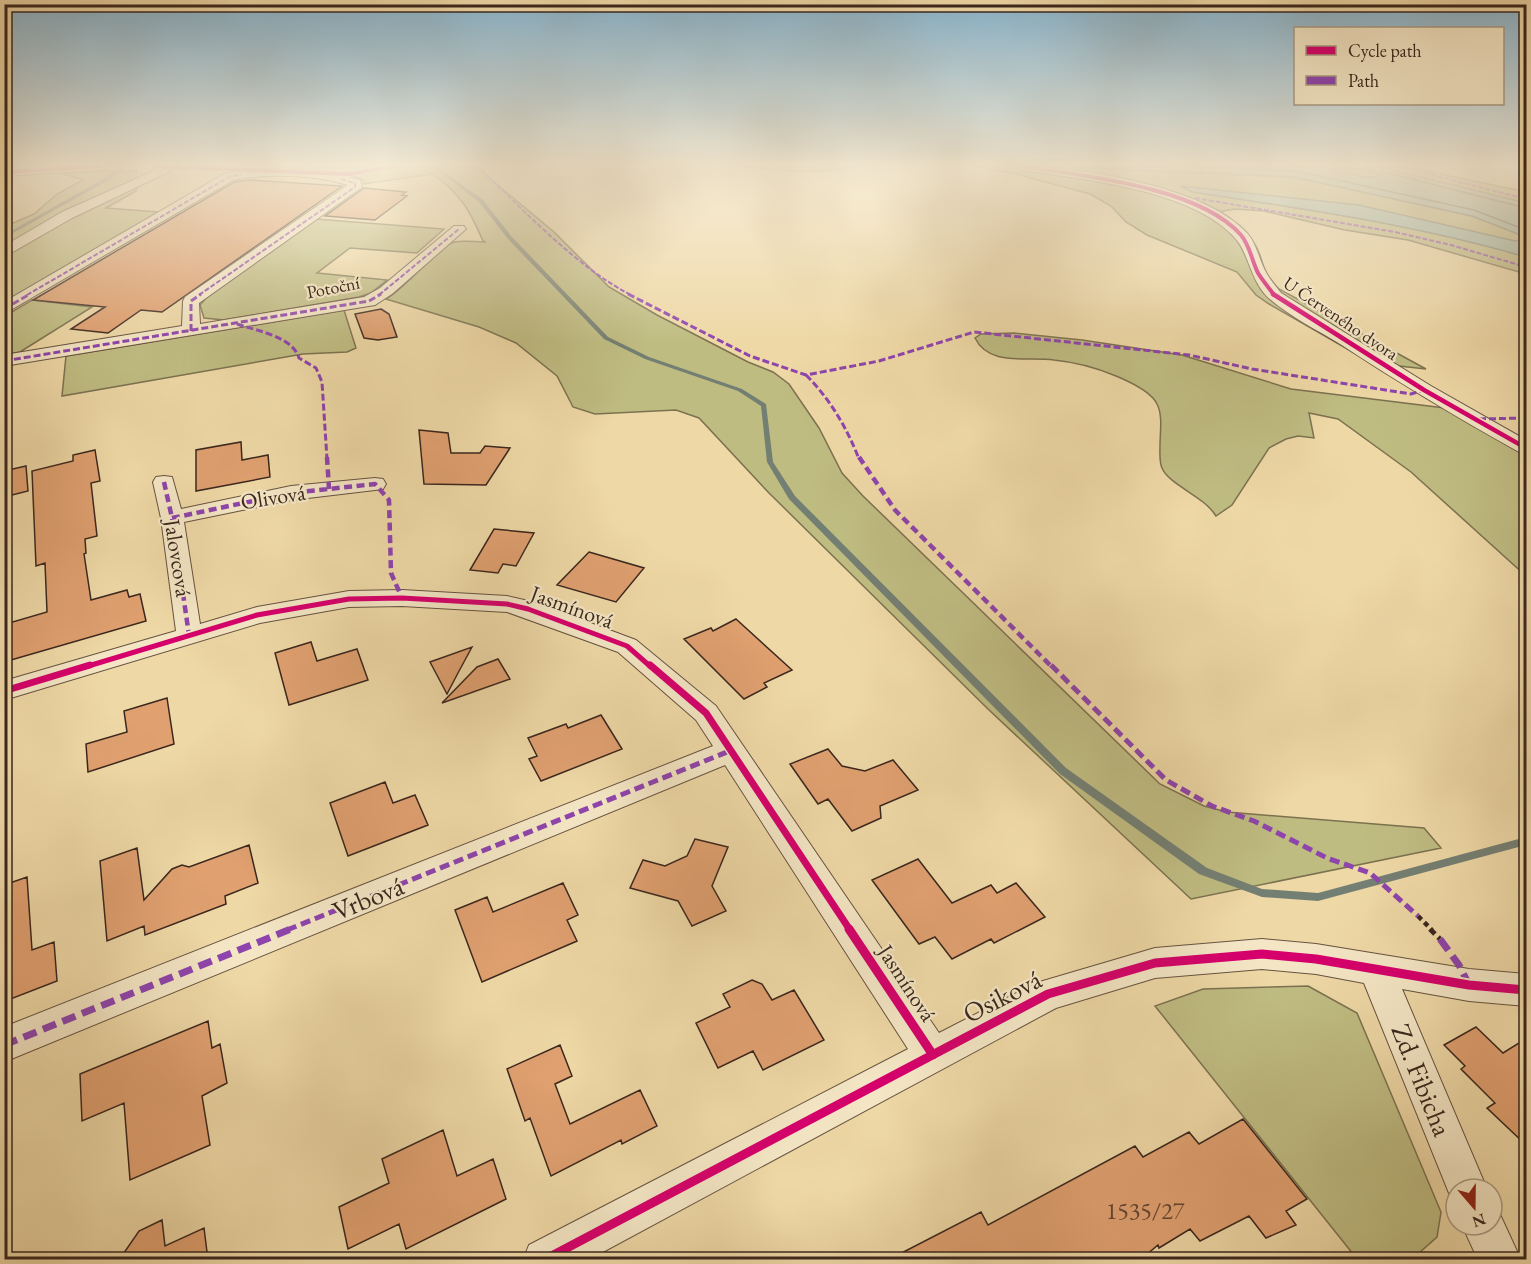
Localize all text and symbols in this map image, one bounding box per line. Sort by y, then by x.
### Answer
legend [1294,27,1504,105]
text: Cycle path [1348,39,1422,62]
text: Path [1348,69,1379,92]
street label: Potoční [305,270,362,303]
street label: U Červeného dvora [1279,271,1404,365]
street label: Olivová [239,478,308,516]
street label: Jalovcová [157,515,198,599]
street label: Jasmínová [525,578,618,635]
street label: Vrbová [327,868,409,928]
street label: Jasmínová [870,937,943,1027]
street label: Osiková [957,961,1047,1031]
street label: Zd. Fibicha [1384,1019,1460,1142]
north arrow [1444,1177,1504,1237]
house number: 1535/27 [1106,1195,1185,1226]
text: N [1469,1209,1489,1233]

